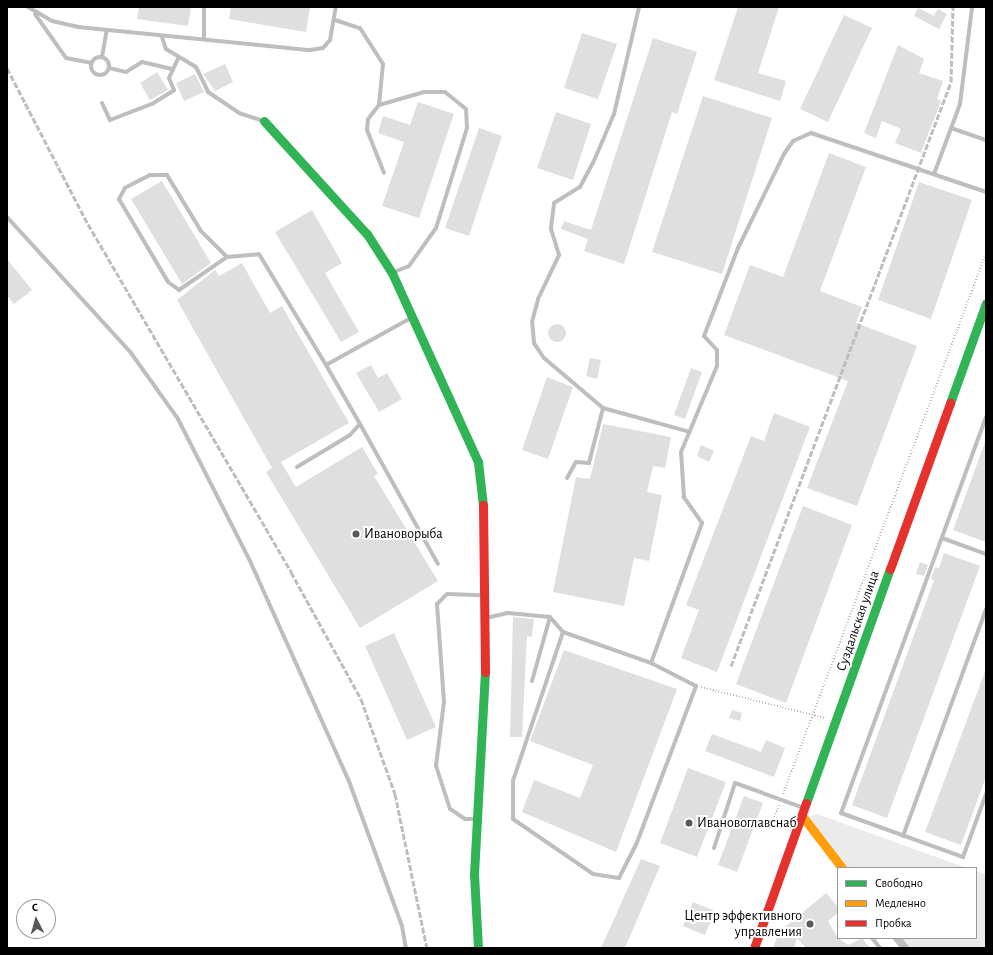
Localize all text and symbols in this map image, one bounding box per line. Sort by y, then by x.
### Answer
place label: Ивановорыба [364,526,443,542]
marker: Ивановорыба [351,529,361,539]
street label: Суздальская улица [833,569,883,673]
place label: Ивановоглавснаб [697,815,796,831]
marker: Ивановоглавснаб [684,818,694,828]
legend [837,867,977,939]
text: Свободно [875,877,923,889]
text: Медленно [875,897,926,909]
north arrow [16,899,56,939]
text: С [31,902,38,913]
place label: Центр эффективного управления [684,908,802,940]
text: Пробка [875,917,912,929]
marker: Центр эффективного управления [805,919,815,929]

